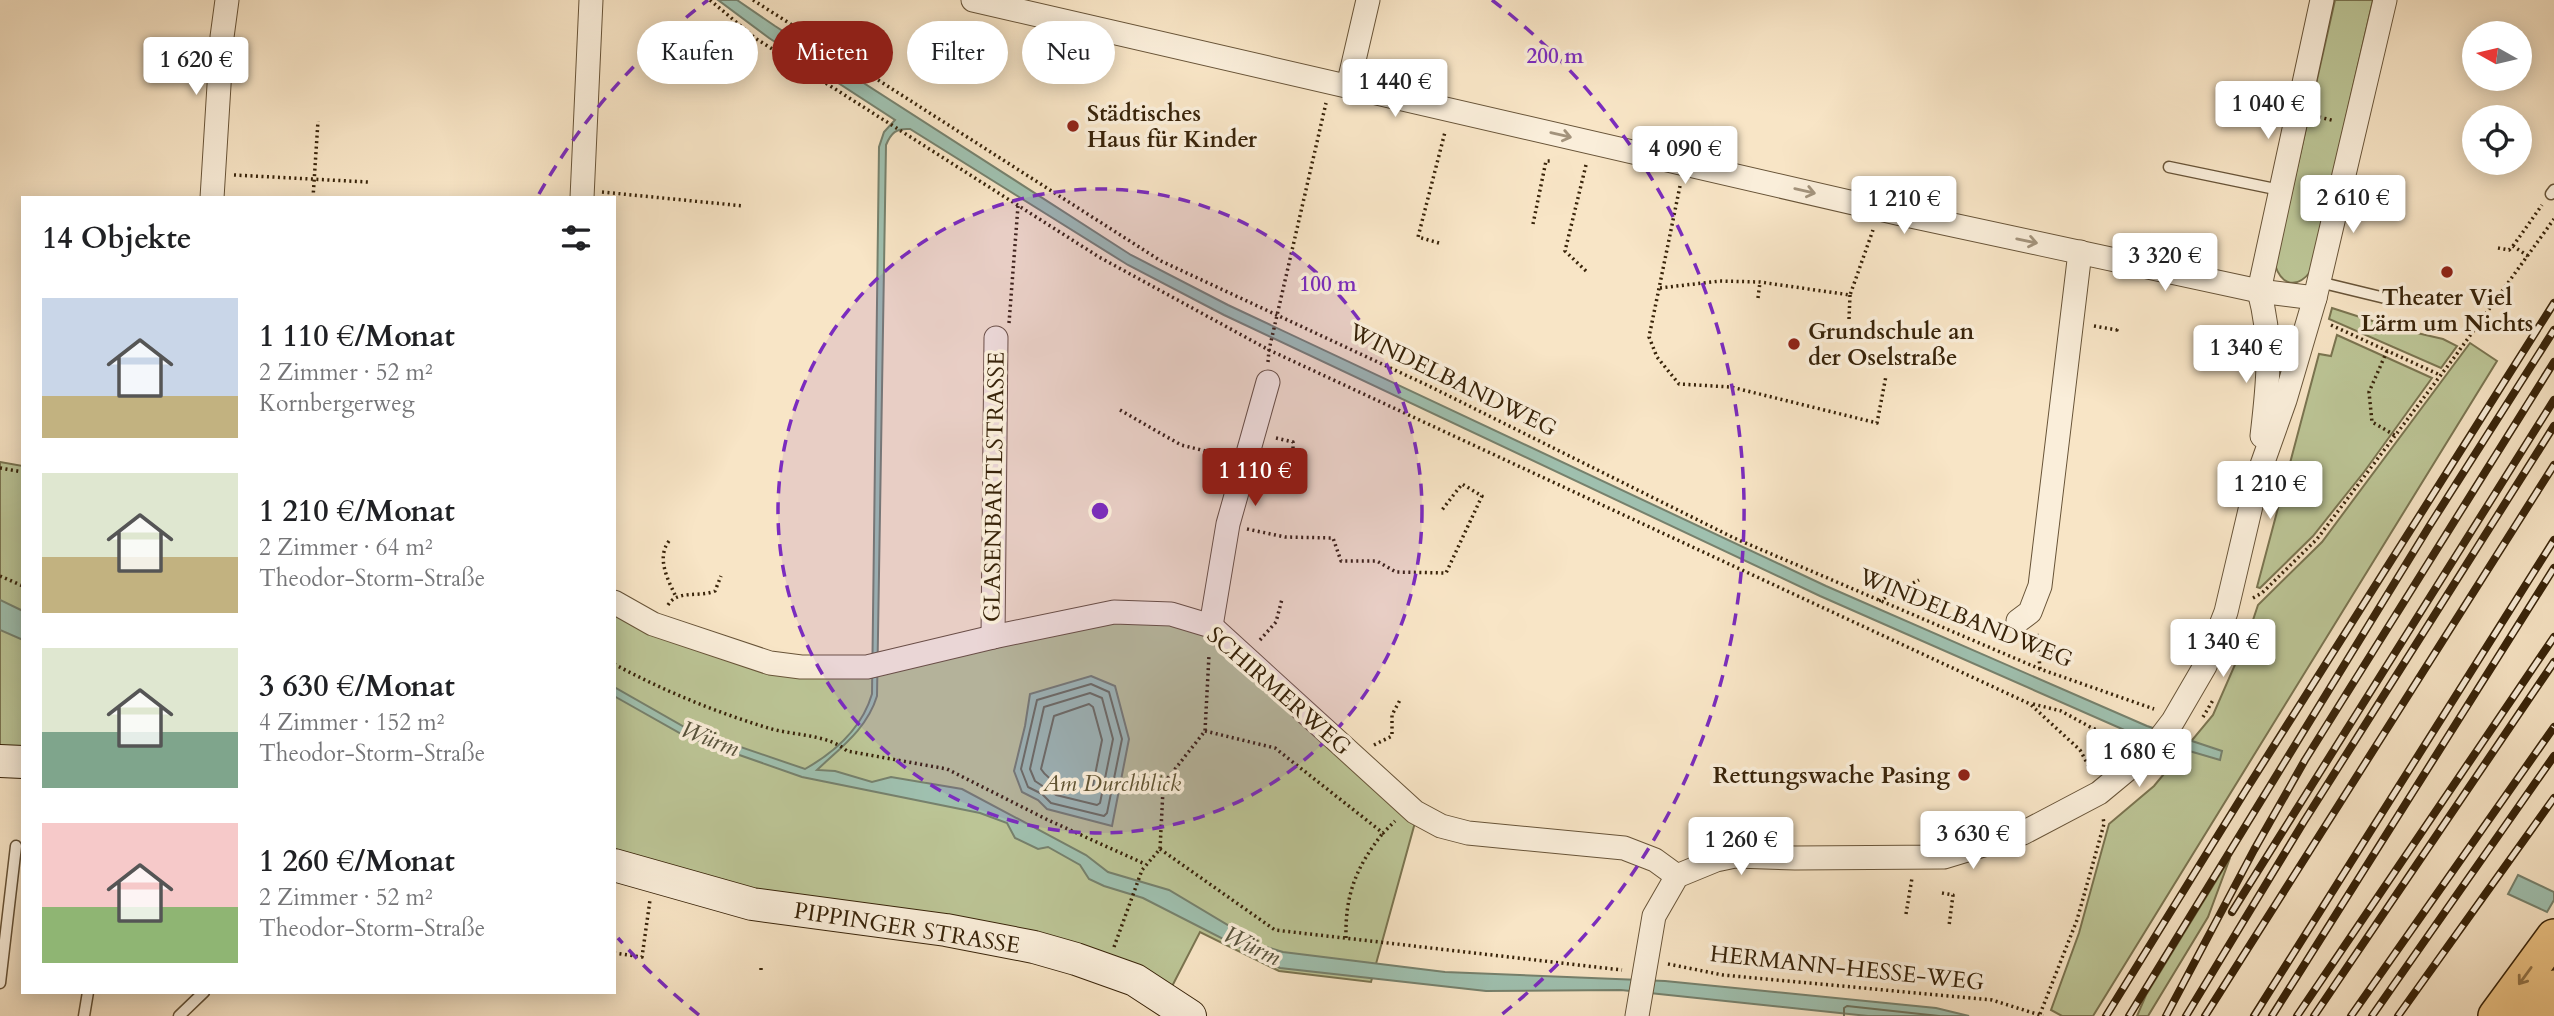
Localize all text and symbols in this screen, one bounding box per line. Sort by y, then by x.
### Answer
chip: Kaufen [637,21,758,84]
chip: Mieten [772,21,893,84]
chip: Filter [907,21,1008,84]
chip: Neu [1022,21,1115,84]
north arrow [2462,21,2532,91]
map controls [2462,21,2532,175]
pin: 1 620 € [131,38,261,97]
text: 200 m [1526,42,1584,71]
text: 1 620 € [159,44,233,75]
pin: 1 440 € [1330,60,1460,119]
text: 1 440 € [1358,66,1432,97]
pin: 1 040 € [2203,82,2333,141]
text: 1 040 € [2231,88,2305,119]
place label: Städtisches Haus für Kinder [1087,98,1258,155]
button: locate [2462,105,2532,175]
marker: Städtisches Haus für Kinder [1065,118,1081,134]
pin: 4 090 € [1620,127,1750,186]
one-way arrow [1549,129,1572,142]
text: 4 090 € [1648,133,1722,164]
pin: 1 210 € [1839,176,1969,236]
pin: 2 610 € [2288,176,2418,235]
text: 2 610 € [2316,182,2390,213]
text: 1 210 € [1867,183,1941,214]
one-way arrow [1793,185,1816,198]
text: 14 Objekte [42,218,192,259]
icon: filters [557,219,595,257]
pin: 3 320 € [2100,233,2230,293]
one-way arrow [2015,234,2038,248]
text: 3 320 € [2128,240,2202,271]
marker: Theater Viel Lärm um Nichts [2439,264,2455,280]
text: 100 m [1299,270,1357,299]
place label: Theater Viel Lärm um Nichts [2361,282,2533,339]
text: 1 110 €/Monat [259,316,455,357]
street label: WINDELBANDWEG [1343,316,1562,444]
place label: Grundschule an der Oselstraße [1808,316,1975,373]
icon: home [98,326,182,410]
pin: 1 340 € [2181,326,2311,385]
text: 1 340 € [2209,332,2283,363]
marker: Grundschule an der Oselstraße [1786,336,1802,352]
street label: GLASENBARTLSTRASSE [976,352,1012,622]
text: 2 Zimmer · 52 m² [259,357,433,388]
text: Kornbergerweg [259,388,415,419]
pin: 1 110 € [1190,448,1320,508]
text: 1 110 € [1218,455,1292,486]
pin: 1 210 € [2205,462,2335,521]
text: 1 210 € [2233,468,2307,499]
text: 1 210 €/Monat [259,491,455,532]
centre of rings [1088,499,1112,523]
icon: home [98,501,182,585]
text: 2 Zimmer · 64 m² [259,532,433,563]
street label: WINDELBANDWEG [1854,561,2077,675]
text: Theodor-Storm-Straße [259,563,485,594]
street label: SCHIRMERWEG [1200,620,1358,762]
pin: 1 340 € [2158,620,2288,679]
text: 1 340 € [2186,626,2260,657]
text: 3 630 €/Monat [259,666,455,707]
icon: home [98,676,182,760]
text: 4 Zimmer · 152 m² [259,707,444,738]
water label: Würm [676,713,744,765]
pin: 1 680 € [2074,730,2204,789]
text: 1 680 € [2102,736,2176,767]
text: Theodor-Storm-Straße [259,738,485,769]
place label: Rettungswache Pasing [1713,760,1950,791]
marker: Rettungswache Pasing [1956,767,1972,783]
park label: Am Durchblick [1042,768,1182,799]
pin: 3 630 € [1908,812,2038,871]
pin: 1 260 € [1676,818,1806,877]
text: 3 630 € [1936,818,2010,849]
text: 1 260 € [1704,824,1778,855]
text: 1 260 €/Monat [259,841,455,882]
icon: home [98,851,182,935]
text: 2 Zimmer · 52 m² [259,882,433,913]
street label: PIPPINGER STRASSE [792,895,1022,961]
text: Theodor-Storm-Straße [259,913,485,944]
water label: Würm [1218,918,1286,974]
street label: HERMANN-HESSE-WEG [1708,938,1986,998]
one-way arrow [2518,966,2532,985]

